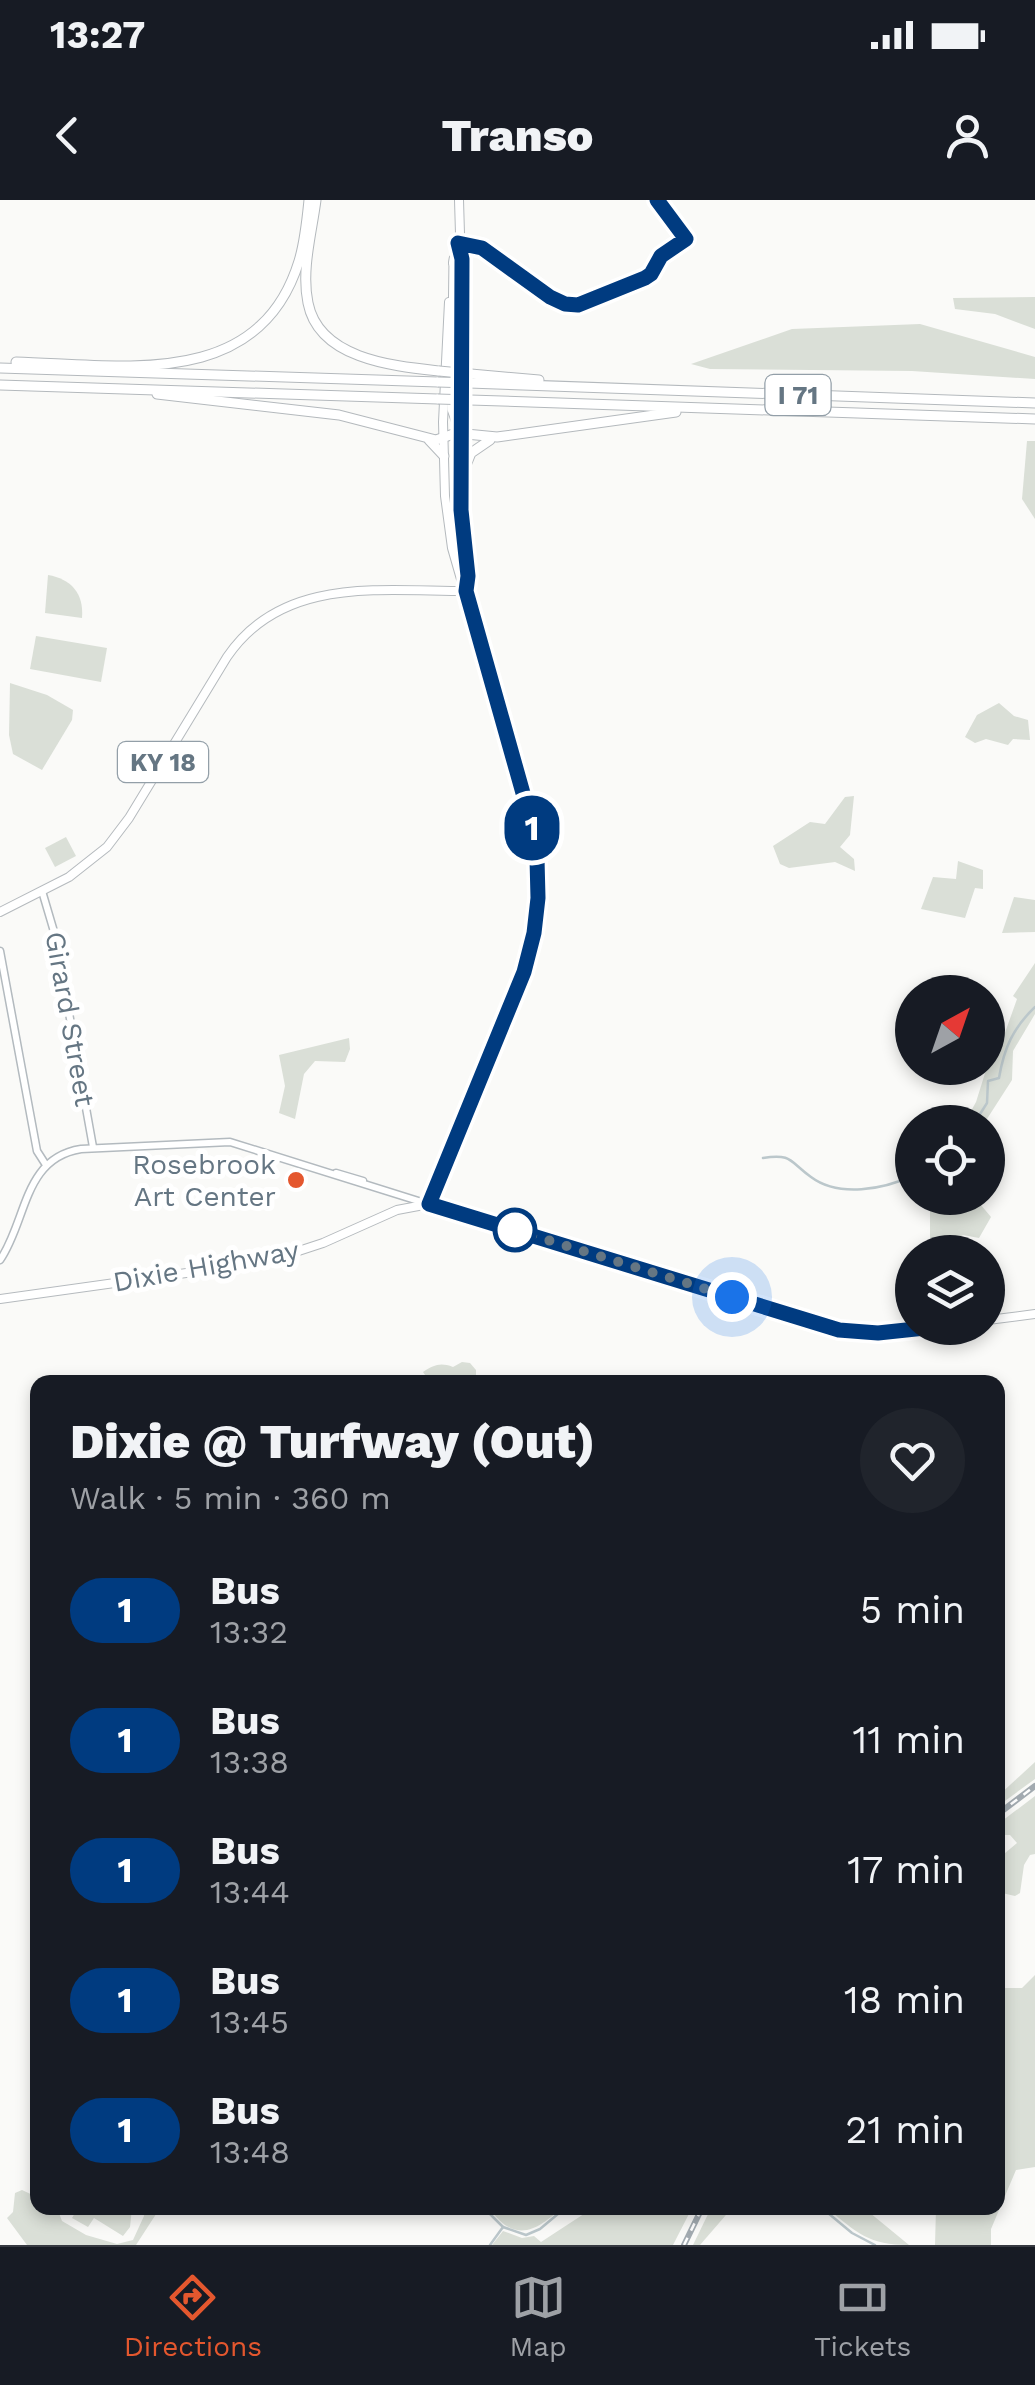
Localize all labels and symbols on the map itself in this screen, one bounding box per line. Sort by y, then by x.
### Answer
road number: I 71 [766,375,830,415]
road number: KY 18 [118,742,208,782]
line badge: 1 [500,796,564,860]
street label: Girard Street [38,929,102,1109]
north arrow [895,975,1005,1085]
place label: Rosebrook Art Center [132,1148,276,1213]
marker: Rosebrook Art Center [285,1169,307,1191]
unlabelled marker [494,1209,536,1251]
street label: Dixie Highway [110,1233,302,1299]
your location [707,1272,757,1322]

